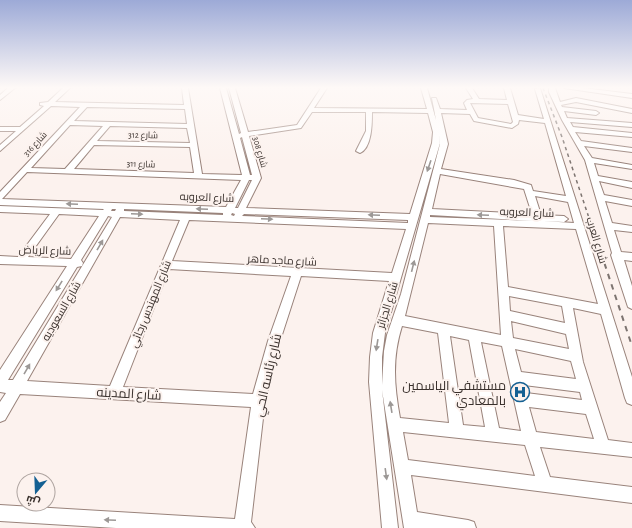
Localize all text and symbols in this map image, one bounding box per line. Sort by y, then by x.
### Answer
street label: شارع 316 [22,130,50,159]
street label: شارع 312 [128,131,158,141]
street label: شارع 308 [250,136,268,169]
street label: شارع 311 [126,159,156,170]
one-way arrow [425,161,431,173]
street label: شارع العروبه [179,191,235,206]
one-way arrow [66,201,78,208]
one-way arrow [195,206,208,212]
street label: شارع العروبه [499,206,555,221]
one-way arrow [131,211,143,218]
one-way arrow [368,212,380,219]
one-way arrow [476,212,489,218]
one-way arrow [261,216,274,222]
street label: شارع العرب [582,216,609,265]
one-way arrow [96,239,103,251]
street label: شارع الرياض [18,244,71,259]
street label: شارع ماجد ماهر [246,253,317,270]
street label: شارع المهندس رجائي [128,259,176,350]
one-way arrow [411,260,417,273]
street label: شارع السعوديه [40,280,85,344]
one-way arrow [56,280,63,292]
street label: شارع الجزائر [375,280,402,331]
street label: شارع رئاسه الحي [252,332,287,419]
one-way arrow [374,339,380,351]
one-way arrow [23,363,30,375]
place label: مستشفي الياسمين بالمعادي [402,379,506,411]
hospital icon: مستشفي الياسمين بالمعادي [509,381,531,403]
street label: شارع المدينه [96,385,162,404]
one-way arrow [388,401,394,413]
one-way arrow [383,468,389,480]
north arrow [16,472,56,512]
text: ش [24,493,42,508]
one-way arrow [104,516,116,523]

